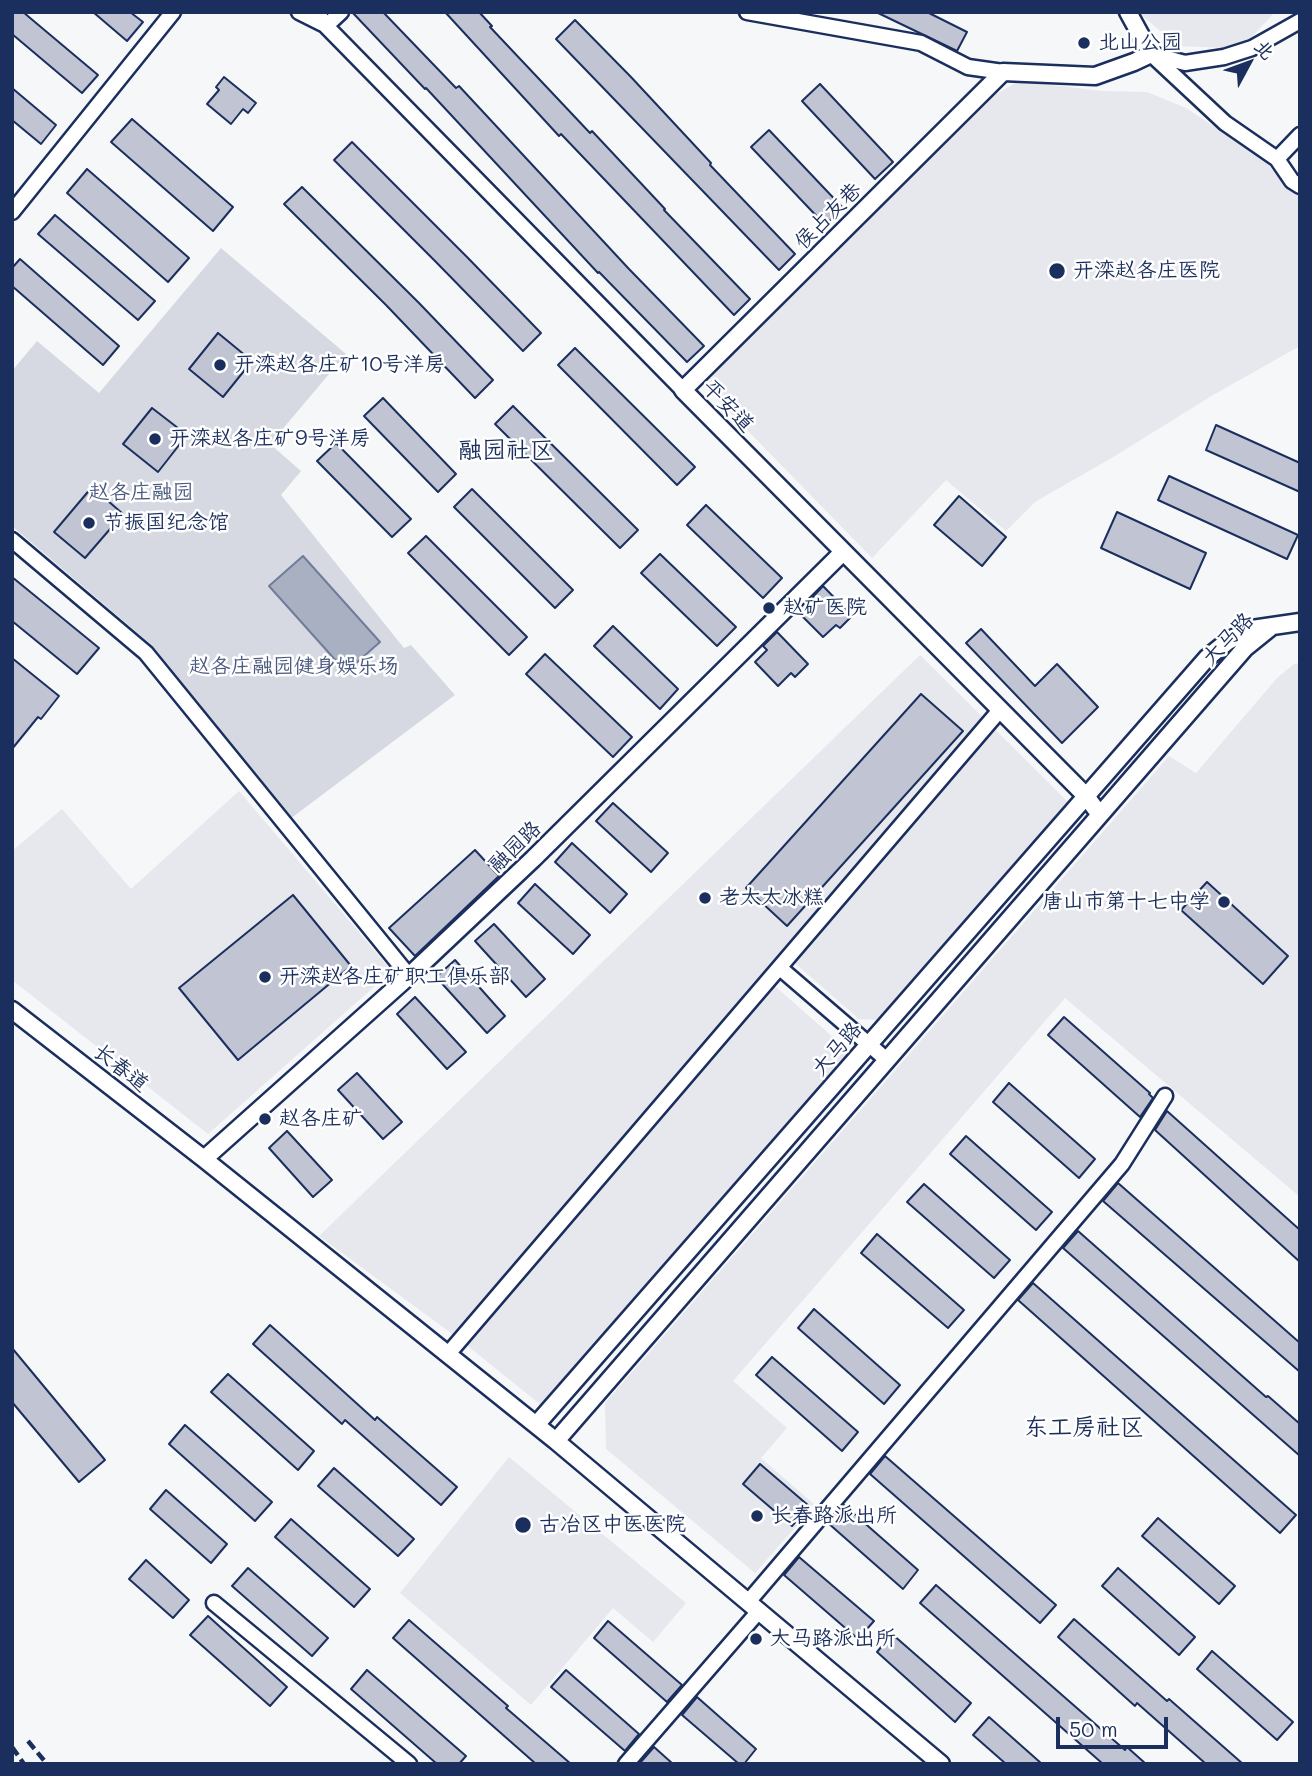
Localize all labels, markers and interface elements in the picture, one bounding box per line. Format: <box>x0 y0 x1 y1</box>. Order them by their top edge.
north arrow <box>1214 28 1284 98</box>
place label: 北山公园 <box>1098 30 1182 56</box>
text: 北 <box>1250 34 1281 64</box>
marker: 北山公园 <box>1076 35 1092 51</box>
street label: 侯占友巷 <box>789 177 867 255</box>
place label: 开滦赵各庄医院 <box>1073 258 1220 284</box>
marker: 开滦赵各庄医院 <box>1047 261 1067 281</box>
place label: 开滦赵各庄矿10号洋房 <box>234 352 445 378</box>
marker: 开滦赵各庄矿10号洋房 <box>212 357 228 373</box>
street label: 平安道 <box>697 375 759 437</box>
place label: 开滦赵各庄矿9号洋房 <box>169 426 370 452</box>
marker: 开滦赵各庄矿9号洋房 <box>147 431 163 447</box>
district label: 融园社区 <box>458 437 554 465</box>
park label: 赵各庄融园 <box>89 480 193 506</box>
place label: 节振国纪念馆 <box>103 510 229 536</box>
marker: 节振国纪念馆 <box>81 515 97 531</box>
place label: 赵矿医院 <box>783 595 867 621</box>
marker: 赵矿医院 <box>761 600 777 616</box>
street label: 大马路 <box>1197 608 1259 670</box>
park label: 赵各庄融园健身娱乐场 <box>189 654 399 680</box>
street label: 融园路 <box>484 816 546 878</box>
place label: 老太太冰糕 <box>719 885 824 911</box>
place label: 唐山市第十七中学 <box>1042 889 1210 915</box>
marker: 老太太冰糕 <box>697 890 713 906</box>
marker: 唐山市第十七中学 <box>1216 894 1232 910</box>
place label: 开滦赵各庄矿职工俱乐部 <box>279 964 510 990</box>
marker: 开滦赵各庄矿职工俱乐部 <box>257 969 273 985</box>
street label: 大马路 <box>807 1017 867 1081</box>
street label: 长春道 <box>88 1039 154 1097</box>
place label: 赵各庄矿 <box>279 1106 363 1132</box>
marker: 赵各庄矿 <box>257 1111 273 1127</box>
district label: 东工房社区 <box>1024 1414 1144 1442</box>
place label: 长春路派出所 <box>771 1503 897 1529</box>
marker: 长春路派出所 <box>749 1508 765 1524</box>
place label: 古冶区中医医院 <box>539 1512 686 1538</box>
marker: 古冶区中医医院 <box>513 1515 533 1535</box>
place label: 大马路派出所 <box>770 1626 896 1652</box>
marker: 大马路派出所 <box>748 1631 764 1647</box>
scale bar <box>1060 1702 1172 1746</box>
text: 50 m <box>1069 1715 1118 1742</box>

